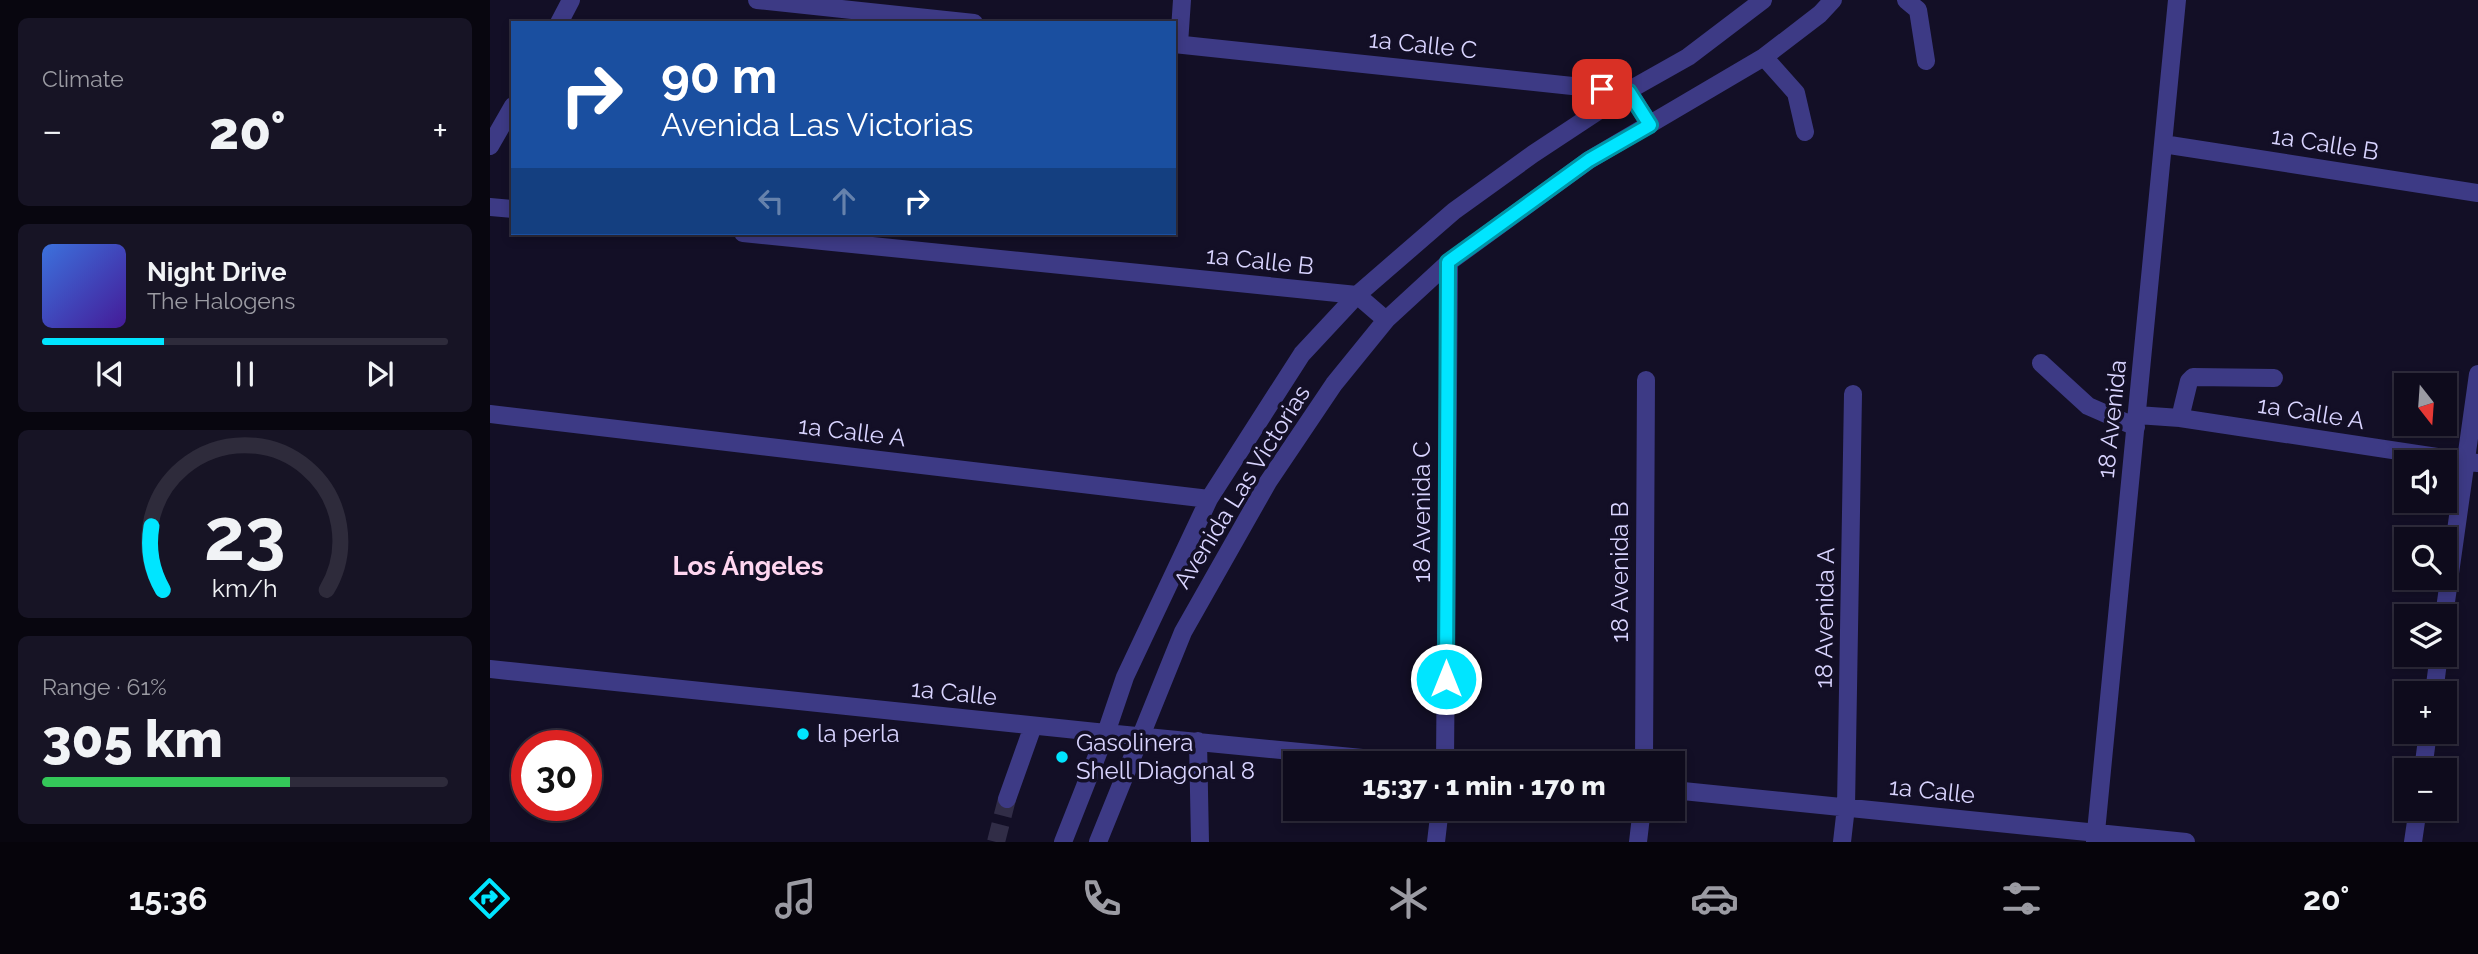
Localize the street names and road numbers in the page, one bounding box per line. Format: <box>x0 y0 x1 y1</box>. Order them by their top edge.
street label: 1a Calle C <box>1367 24 1479 65</box>
street label: 1a Calle B <box>2269 121 2381 166</box>
street label: 1a Calle B <box>1205 240 1315 281</box>
street label: 18 Avenida <box>2091 358 2132 480</box>
street label: Avenida Las Victorias <box>1167 380 1316 594</box>
street label: 1a Calle A <box>2256 390 2367 435</box>
street label: 1a Calle A <box>797 411 907 452</box>
street label: 18 Avenida C <box>1407 441 1436 583</box>
street label: 18 Avenida B <box>1605 501 1634 643</box>
street label: 18 Avenida A <box>1809 547 1840 689</box>
street label: 1a Calle <box>910 674 998 711</box>
street label: 1a Calle <box>1888 772 1976 809</box>

